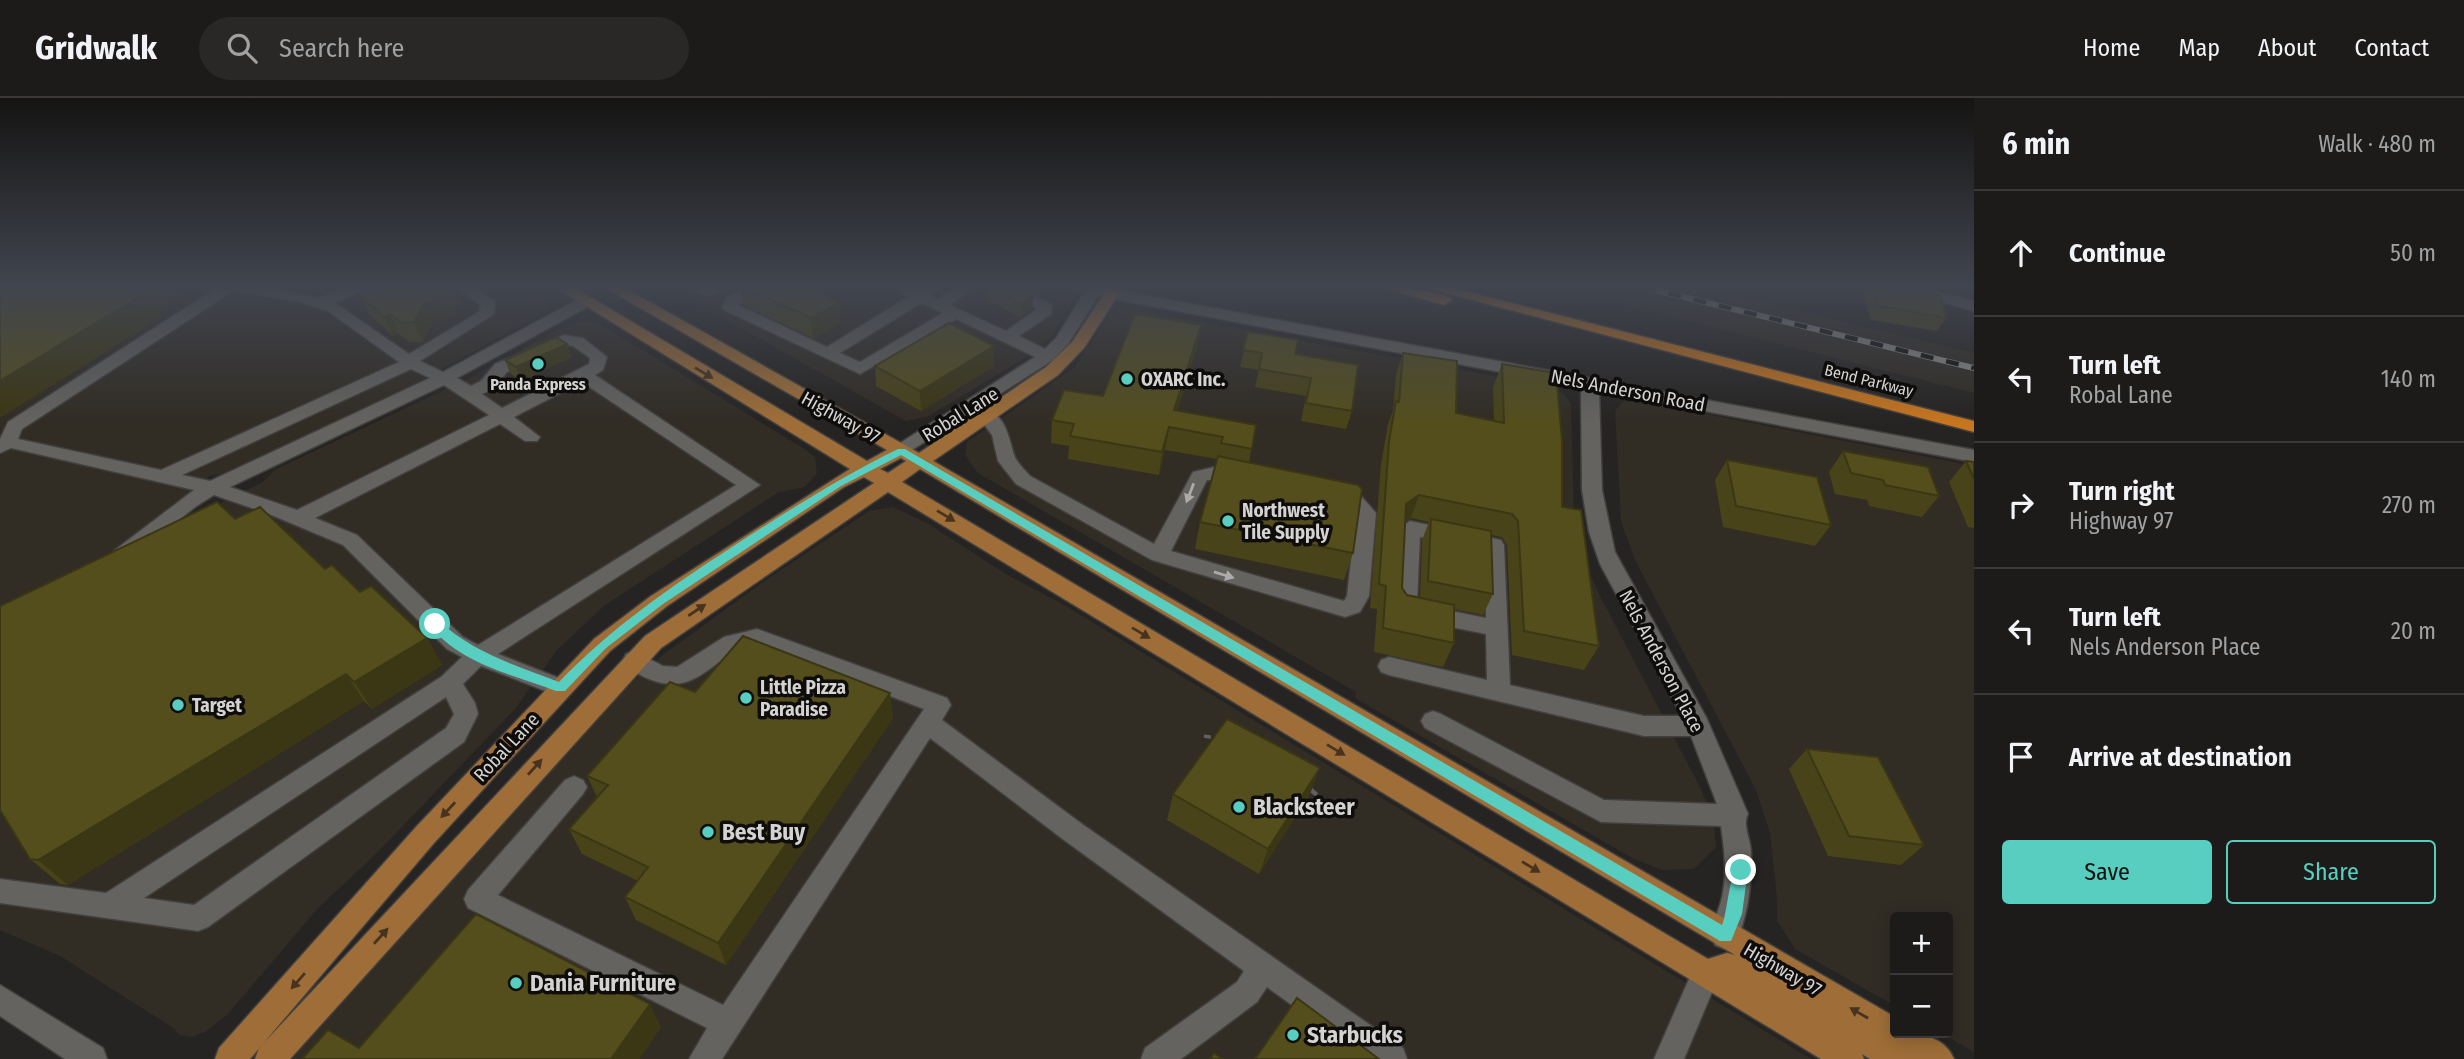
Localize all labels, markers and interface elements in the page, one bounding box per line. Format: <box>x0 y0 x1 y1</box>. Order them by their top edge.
search box <box>199 17 689 80</box>
text: Gridwalk <box>35 28 157 68</box>
icon: search <box>223 29 261 67</box>
text: Search here <box>279 33 404 64</box>
text: Home <box>2083 34 2140 62</box>
text: Map <box>2178 34 2220 62</box>
text: About <box>2258 34 2316 62</box>
text: Contact <box>2354 34 2429 62</box>
text: 6 min <box>2002 126 2070 162</box>
text: Walk · 480 m <box>2318 130 2436 158</box>
icon: ahead <box>2002 234 2040 272</box>
text: Continue <box>2069 238 2166 269</box>
text: 50 m <box>2390 239 2436 267</box>
text: Turn left <box>2069 350 2161 381</box>
marker: Panda Express <box>530 356 546 372</box>
street label: Bend Parkway <box>1823 360 1916 401</box>
icon: left <box>2002 360 2040 398</box>
street label: Nels Anderson Road <box>1549 364 1707 417</box>
text: 140 m <box>2381 365 2436 393</box>
one-way arrow <box>695 367 714 379</box>
place label: OXARC Inc. <box>1141 368 1225 391</box>
marker: OXARC Inc. <box>1119 371 1135 387</box>
place label: Panda Express <box>490 375 586 394</box>
text: Robal Lane <box>2069 381 2173 409</box>
street label: Robal Lane <box>918 382 1003 447</box>
street label: Highway 97 <box>798 387 884 449</box>
text: Turn right <box>2069 476 2175 507</box>
one-way arrow <box>1184 483 1195 504</box>
icon: right <box>2002 486 2040 524</box>
text: 270 m <box>2382 491 2436 519</box>
place label: Northwest Tile Supply <box>1242 499 1330 544</box>
text: Highway 97 <box>2069 507 2173 535</box>
one-way arrow <box>936 510 955 523</box>
marker: Northwest Tile Supply <box>1220 513 1236 529</box>
one-way arrow <box>1214 571 1235 581</box>
street label: Nels Anderson Place <box>1614 586 1709 736</box>
text: Turn left <box>2069 602 2161 633</box>
one-way arrow <box>687 603 707 616</box>
route start <box>419 608 450 639</box>
icon: left <box>2002 612 2040 650</box>
text: 20 m <box>2391 617 2436 645</box>
one-way arrow <box>1131 627 1151 639</box>
text: Nels Anderson Place <box>2069 633 2260 661</box>
place label: Little Pizza Paradise <box>760 676 846 721</box>
marker: Little Pizza Paradise <box>738 690 754 706</box>
place label: Target <box>192 694 242 717</box>
marker: Target <box>170 697 186 713</box>
street label: Robal Lane <box>469 708 544 786</box>
icon: arrive <box>2002 738 2040 776</box>
text: Arrive at destination <box>2069 742 2292 773</box>
one-way arrow <box>1327 744 1346 756</box>
one-way arrow <box>526 759 542 776</box>
place label: Blacksteer <box>1253 793 1355 821</box>
marker: Blacksteer <box>1231 799 1247 815</box>
one-way arrow <box>440 801 456 819</box>
place label: Best Buy <box>722 818 806 846</box>
marker: Best Buy <box>700 824 716 840</box>
button: Save <box>2002 840 2212 904</box>
button: Share <box>2226 840 2436 904</box>
route end <box>1725 854 1756 885</box>
one-way arrow <box>1522 861 1541 874</box>
map controls <box>1890 912 1953 1038</box>
button: + <box>1890 912 1953 975</box>
one-way arrow <box>373 927 389 944</box>
street label: Highway 97 <box>1740 938 1826 1001</box>
place label: Dania Furniture <box>530 969 677 997</box>
one-way arrow <box>290 972 306 990</box>
marker: Dania Furniture <box>508 975 524 991</box>
button: − <box>1890 975 1953 1038</box>
one-way arrow <box>1849 1007 1869 1019</box>
place label: Starbucks <box>1307 1021 1403 1049</box>
marker: Starbucks <box>1285 1027 1301 1043</box>

